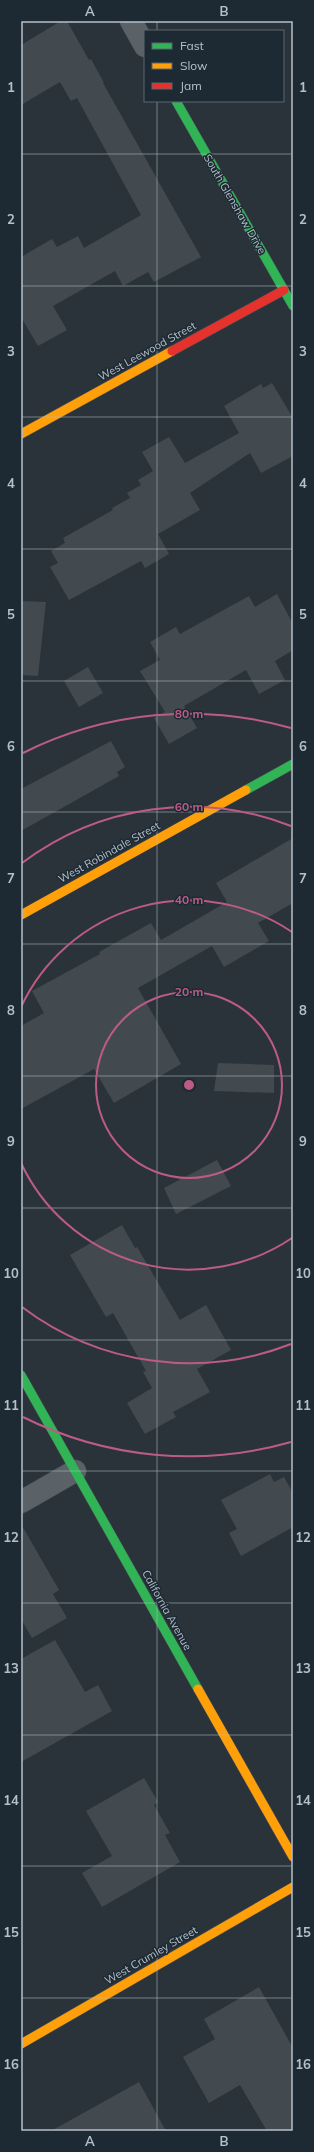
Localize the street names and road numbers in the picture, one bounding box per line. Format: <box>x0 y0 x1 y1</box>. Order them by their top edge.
street label: South Glenshaw Drive <box>201 151 269 257</box>
street label: West Leewood Street <box>96 318 198 384</box>
street label: West Robindale Street <box>56 818 162 886</box>
street label: California Avenue <box>139 1567 195 1653</box>
street label: West Crumley Street <box>102 1923 200 1987</box>

